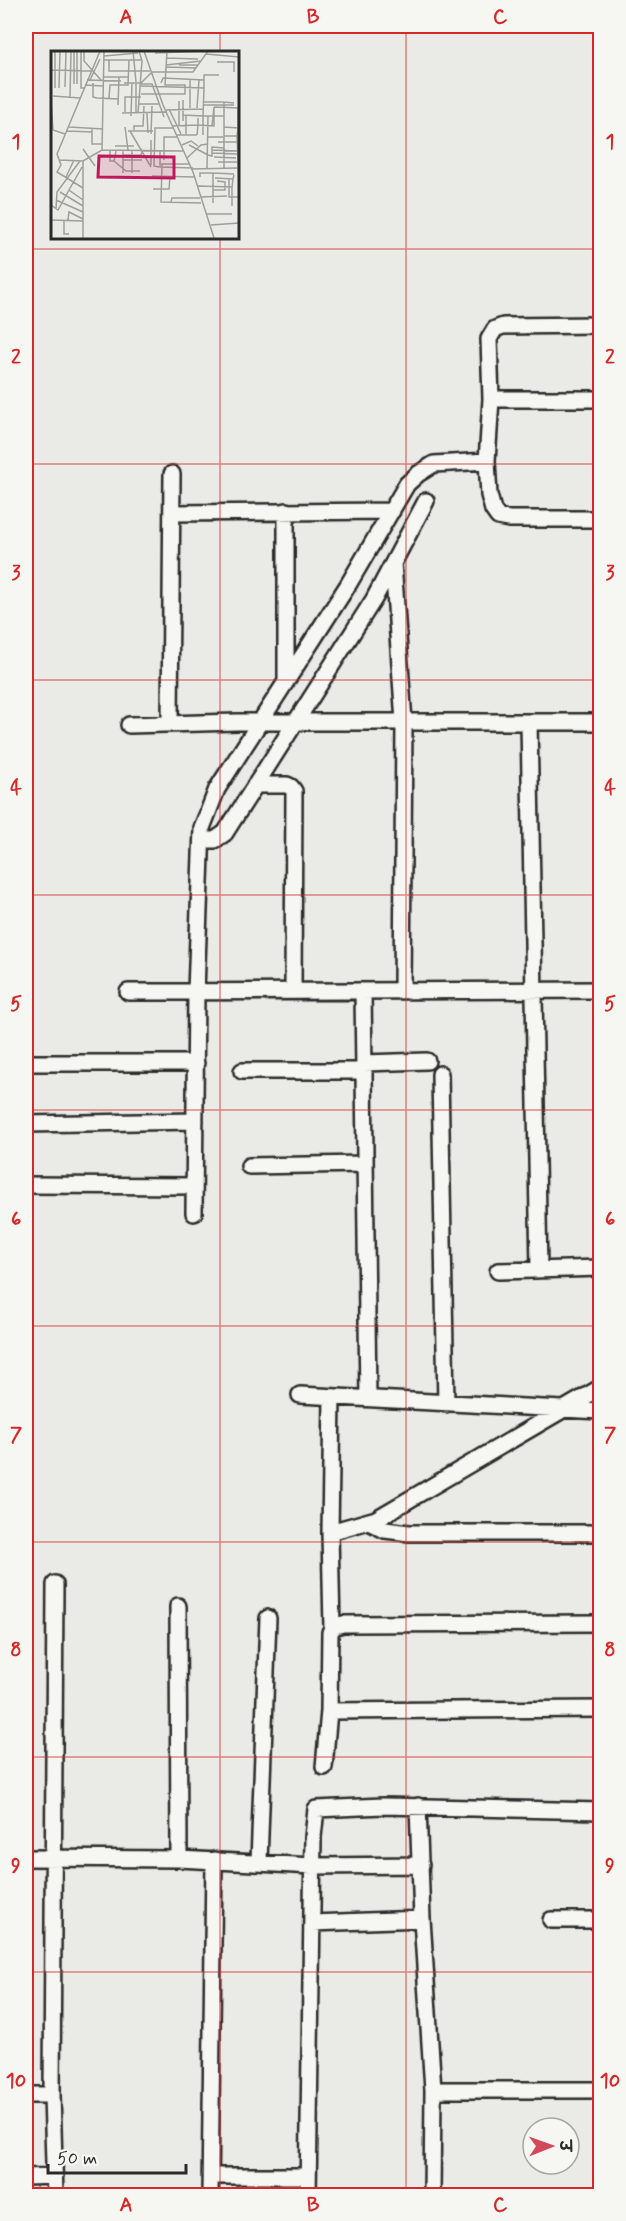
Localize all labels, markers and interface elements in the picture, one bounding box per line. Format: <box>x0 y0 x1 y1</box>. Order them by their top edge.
text: A <box>119 4 133 31</box>
text: B <box>307 4 320 31</box>
text: C <box>493 4 508 31</box>
inset map <box>51 51 238 238</box>
text: 1 <box>12 129 20 156</box>
text: 1 <box>606 129 614 156</box>
text: 2 <box>11 344 21 371</box>
text: 2 <box>605 344 615 371</box>
text: 3 <box>11 560 21 587</box>
text: 3 <box>605 560 615 587</box>
text: 4 <box>10 775 22 802</box>
text: 4 <box>604 775 616 802</box>
text: 5 <box>10 991 22 1018</box>
text: 5 <box>604 991 616 1018</box>
text: 6 <box>11 1206 21 1233</box>
text: 6 <box>605 1206 615 1233</box>
text: 7 <box>10 1422 22 1449</box>
text: 7 <box>604 1422 616 1449</box>
text: 8 <box>10 1637 22 1664</box>
text: 8 <box>604 1637 616 1664</box>
text: 9 <box>11 1853 21 1880</box>
text: 9 <box>605 1853 615 1880</box>
text: 10 <box>6 2068 26 2095</box>
text: 10 <box>600 2068 620 2095</box>
north arrow <box>521 2116 581 2176</box>
scale bar <box>48 2137 186 2175</box>
text: उ <box>554 2138 575 2153</box>
text: 50 m <box>57 2147 97 2171</box>
text: A <box>119 2192 133 2219</box>
text: B <box>307 2192 320 2219</box>
text: C <box>493 2192 508 2219</box>

